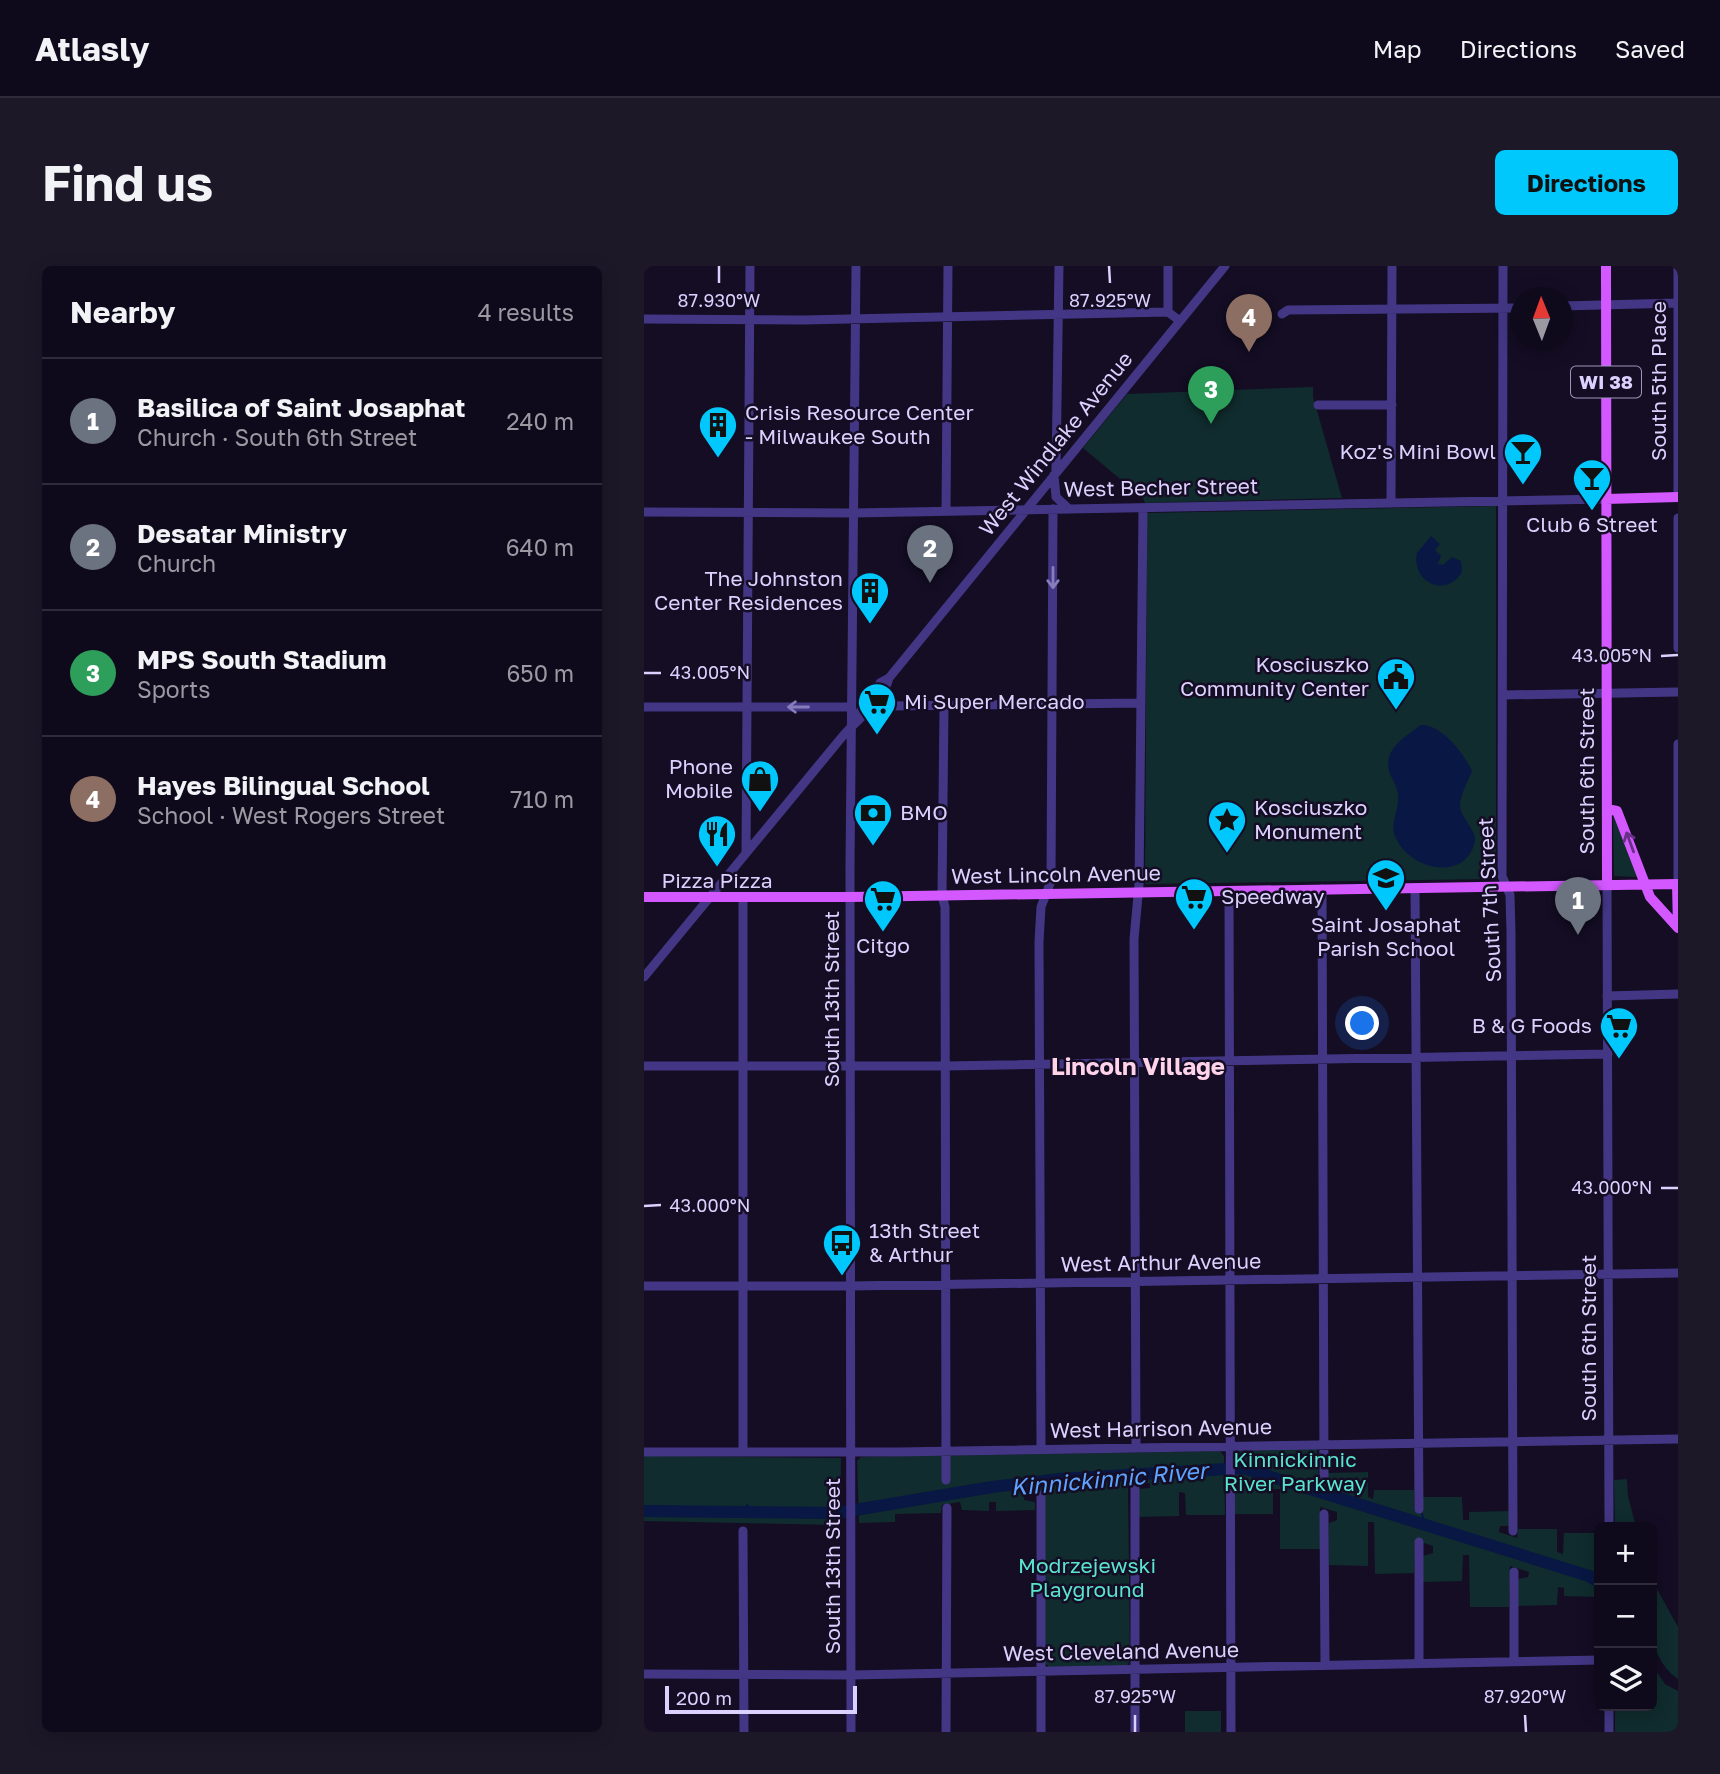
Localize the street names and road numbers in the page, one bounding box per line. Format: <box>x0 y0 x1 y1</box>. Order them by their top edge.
street label: South 5th Place <box>1645 301 1671 461</box>
street label: West Windlake Avenue <box>973 346 1138 541</box>
road number: WI 38 <box>1571 366 1641 398</box>
street label: West Becher Street <box>1063 472 1259 502</box>
street label: South 6th Street <box>1573 688 1599 854</box>
street label: South 7th Street <box>1472 817 1506 983</box>
street label: West Lincoln Avenue <box>951 859 1161 889</box>
street label: South 13th Street <box>818 911 844 1087</box>
street label: West Arthur Avenue <box>1060 1247 1261 1277</box>
street label: South 6th Street <box>1575 1255 1601 1421</box>
street label: West Harrison Avenue <box>1050 1413 1272 1443</box>
street label: South 13th Street <box>819 1478 845 1654</box>
street label: West Cleveland Avenue <box>1003 1636 1239 1666</box>

